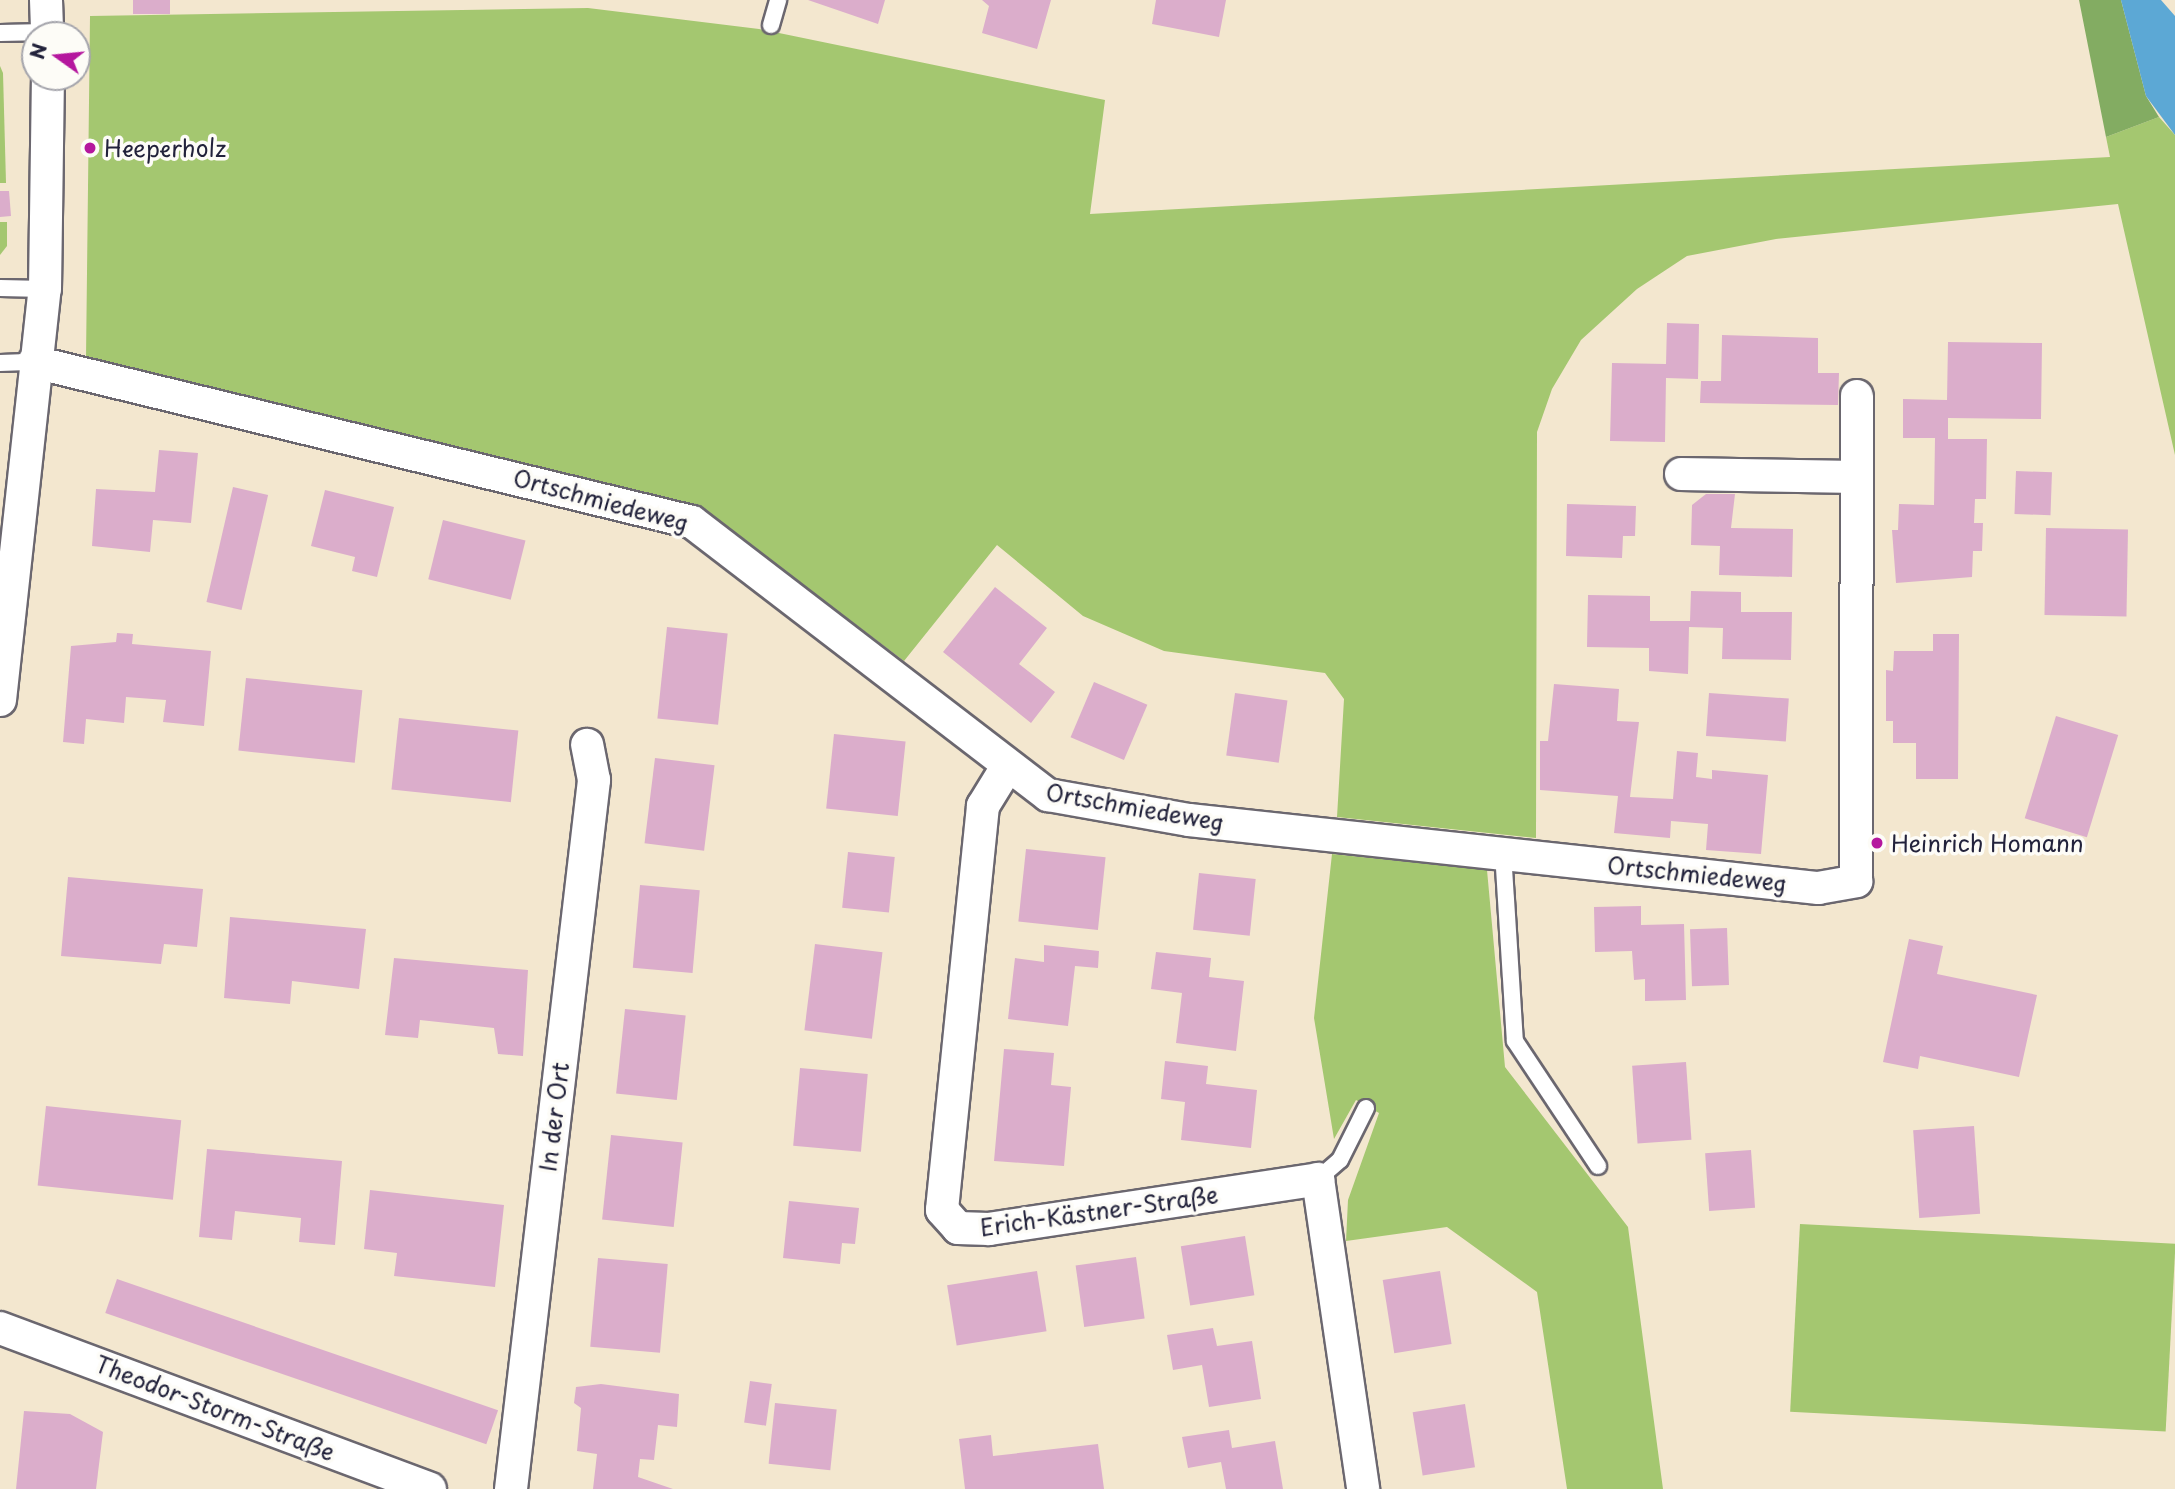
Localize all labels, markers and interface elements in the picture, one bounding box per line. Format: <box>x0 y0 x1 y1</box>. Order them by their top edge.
north arrow <box>21 21 91 91</box>
text: N <box>22 40 53 62</box>
place label: Heeperholz <box>104 134 226 162</box>
marker: Heeperholz <box>82 140 98 156</box>
street label: Ortschmiedeweg <box>510 463 692 537</box>
street label: Ortschmiedeweg <box>1044 778 1226 836</box>
place label: Heinrich Homann <box>1891 829 2084 857</box>
marker: Heinrich Homann <box>1869 835 1885 851</box>
street label: Ortschmiedeweg <box>1606 851 1788 897</box>
street label: In der Ort <box>534 1061 574 1173</box>
street label: Erich-Kästner-Straße <box>978 1181 1220 1241</box>
street label: Theodor-Storm-Straße <box>92 1350 338 1466</box>

